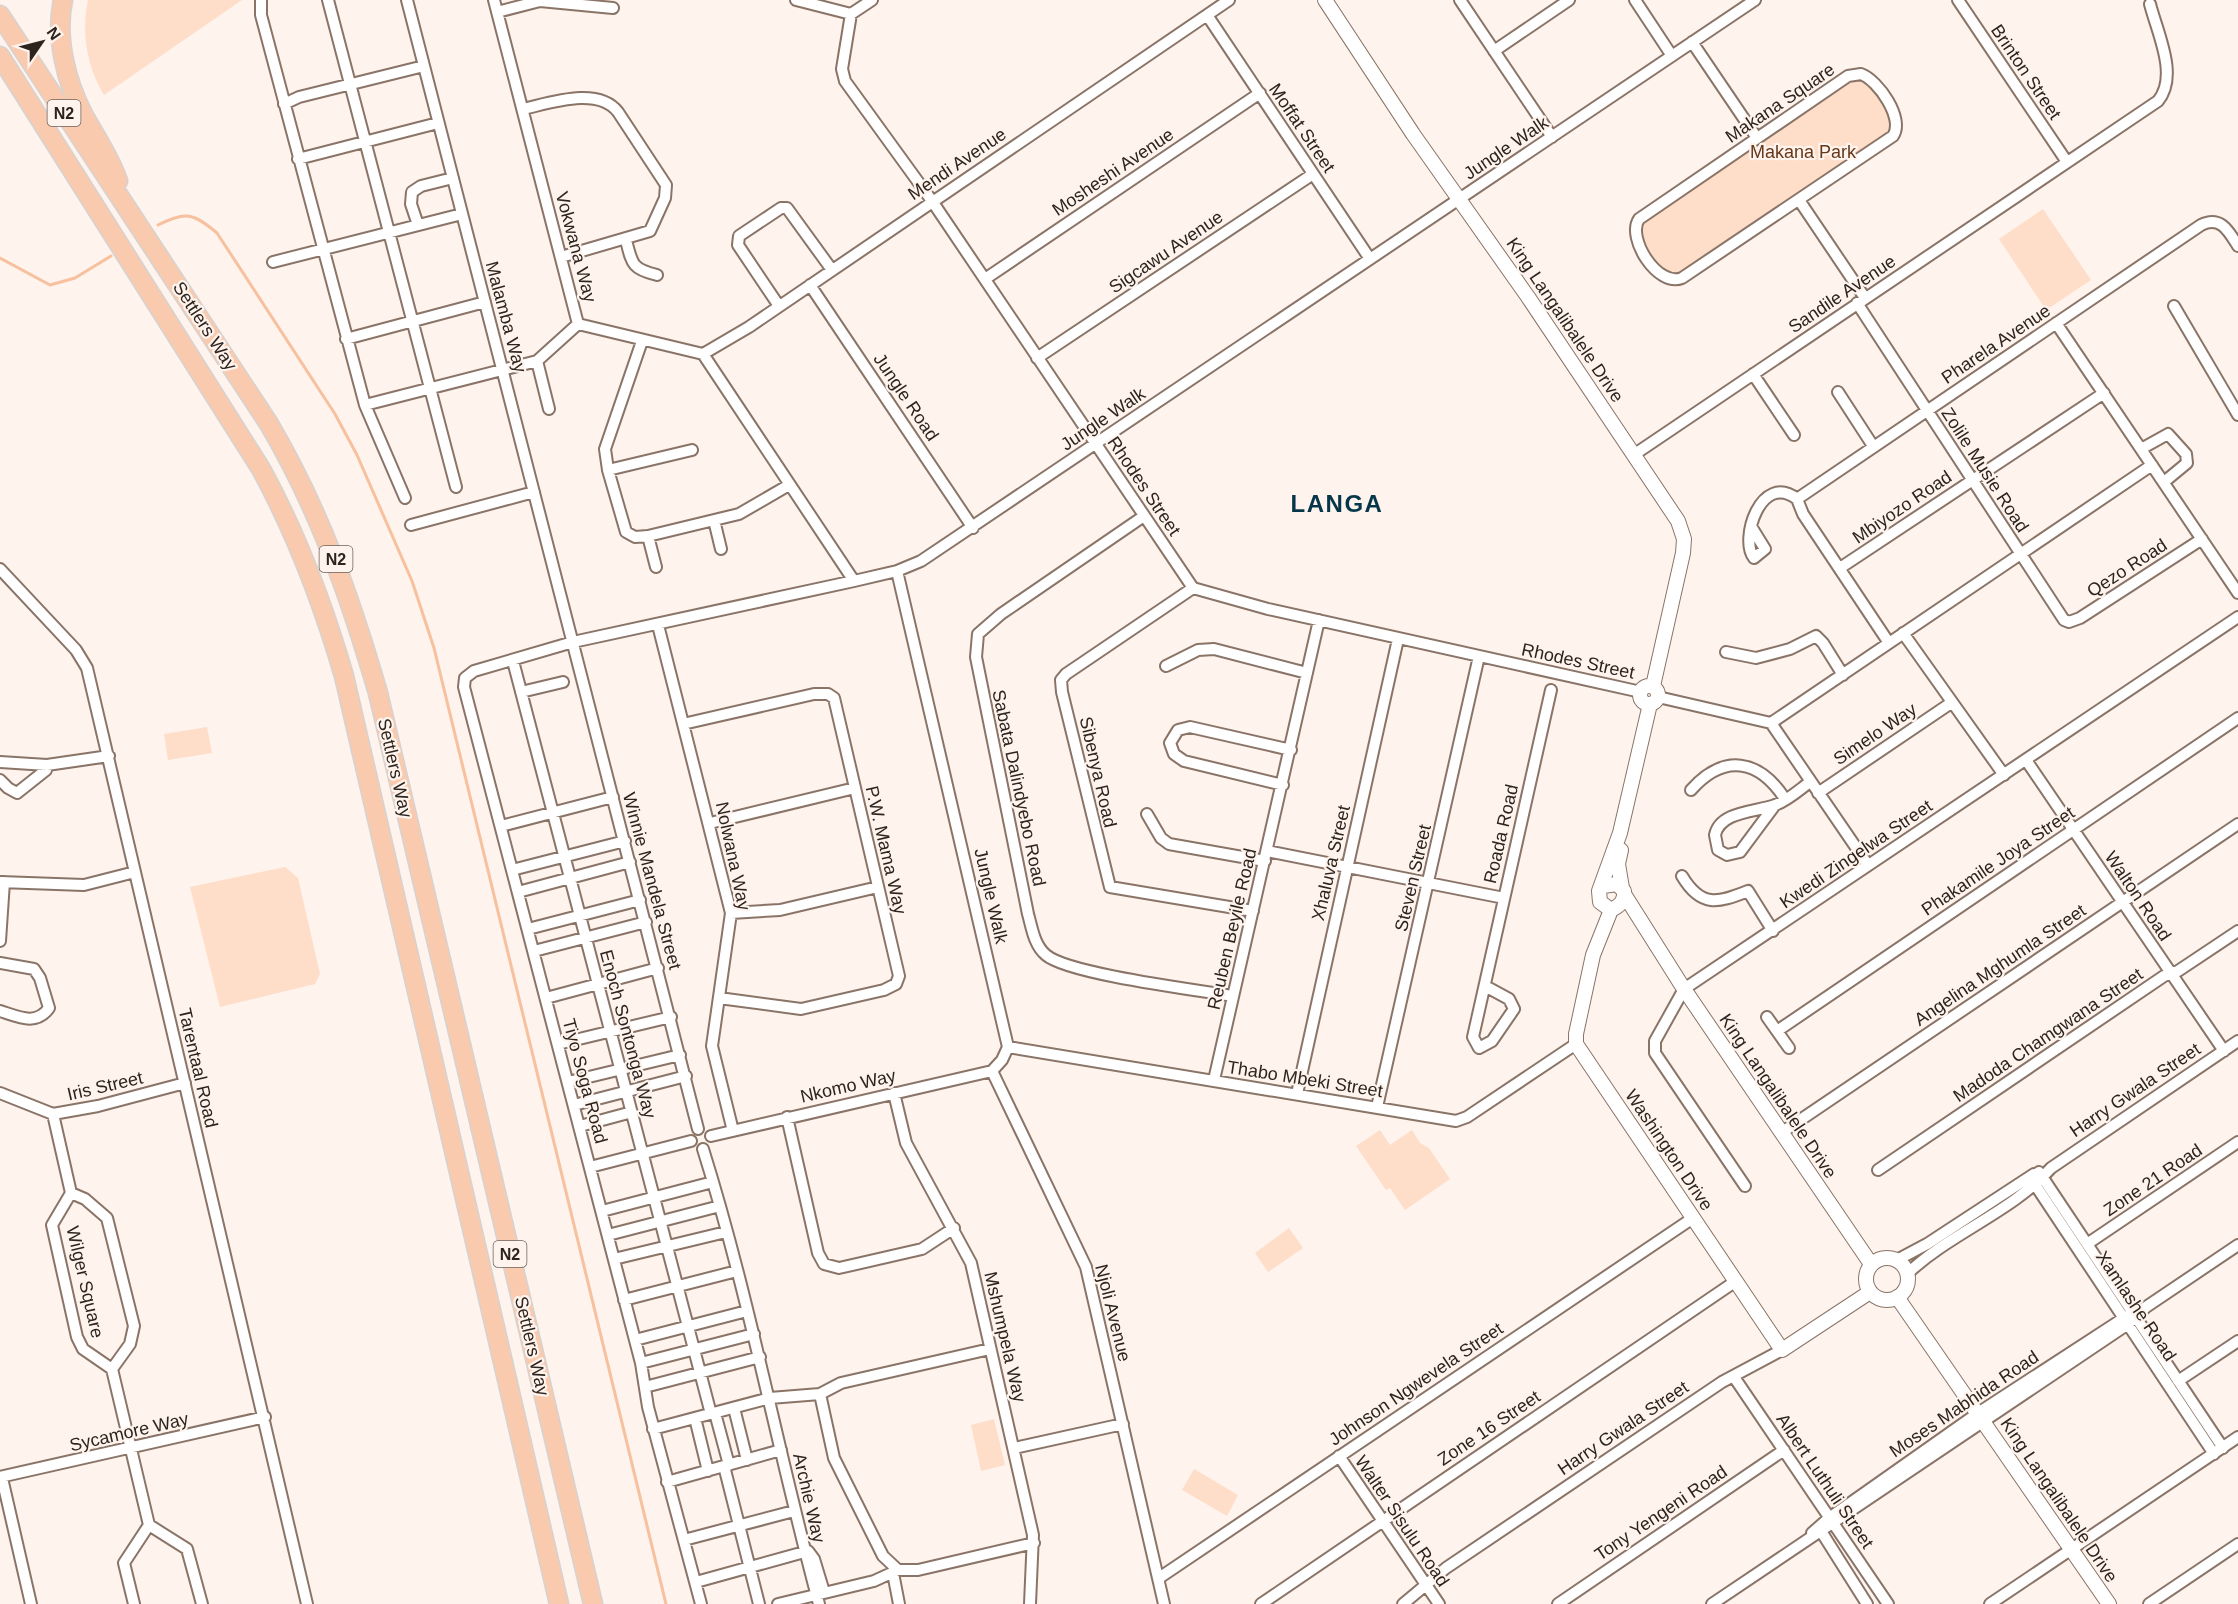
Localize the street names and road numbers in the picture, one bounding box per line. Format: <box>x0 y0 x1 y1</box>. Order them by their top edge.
street label: Brinton Street <box>1987 21 2065 123</box>
street label: Makana Square <box>1722 59 1838 147</box>
street label: Moffat Street <box>1265 80 1339 176</box>
road number: N2 <box>48 100 80 126</box>
street label: Jungle Walk <box>1460 112 1553 184</box>
street label: Mendi Avenue <box>904 124 1010 204</box>
street label: Mosheshi Avenue <box>1049 124 1177 220</box>
street label: Vokwana Way <box>552 190 600 304</box>
street label: Sigcawu Avenue <box>1105 207 1227 297</box>
street label: King Langalibalele Drive <box>1502 234 1628 406</box>
street label: Sandile Avenue <box>1785 251 1899 337</box>
street label: Malamba Way <box>482 259 530 375</box>
street label: Settlers Way <box>169 278 241 374</box>
street label: Pharela Avenue <box>1938 300 2054 388</box>
street label: Jungle Road <box>869 350 943 444</box>
street label: Jungle Walk <box>1057 383 1150 455</box>
street label: Zolile Musie Road <box>1937 404 2033 536</box>
street label: Rhodes Street <box>1104 433 1184 539</box>
street label: Mbiyozo Road <box>1849 467 1955 547</box>
street label: Qezo Road <box>2083 535 2171 601</box>
road number: N2 <box>320 546 352 572</box>
street label: Rhodes Street <box>1520 639 1636 683</box>
street label: Sabata Dalindyebo Road <box>988 688 1050 888</box>
street label: Simelo Way <box>1830 699 1920 769</box>
street label: Sibenya Road <box>1076 715 1120 829</box>
street label: Settlers Way <box>374 716 416 820</box>
street label: Roada Road <box>1480 783 1522 885</box>
street label: P.W. Mama Way <box>862 784 910 916</box>
street label: Winnie Mandela Street <box>619 790 685 972</box>
street label: Kwedi Zingelwa Street <box>1776 796 1936 912</box>
street label: Nolwana Way <box>712 800 754 912</box>
street label: Phakamile Joya Street <box>1918 802 2078 920</box>
street label: Xhaluva Street <box>1308 803 1354 923</box>
street label: Steven Street <box>1391 823 1435 933</box>
street label: Jungle Walk <box>970 846 1012 947</box>
street label: Reuben Beyile Road <box>1204 846 1260 1012</box>
street label: Walton Road <box>2101 848 2175 944</box>
street label: Angelina Mghumla Street <box>1911 900 2089 1030</box>
street label: Enoch Sontonga Way <box>596 948 660 1120</box>
street label: Madoda Chamgwana Street <box>1949 964 2147 1106</box>
street label: Tarentaal Road <box>175 1006 221 1130</box>
street label: King Langalibalele Drive <box>1715 1010 1841 1182</box>
street label: Tiyo Soga Road <box>559 1016 611 1146</box>
street label: Harry Gwala Street <box>2066 1039 2204 1141</box>
street label: Thabo Mbeki Street <box>1226 1057 1384 1101</box>
street label: Nkomo Way <box>798 1065 898 1107</box>
street label: Iris Street <box>65 1068 145 1104</box>
street label: Washington Drive <box>1621 1086 1717 1214</box>
street label: Zone 21 Road <box>2100 1140 2206 1220</box>
street label: Wilger Square <box>62 1224 108 1340</box>
road number: N2 <box>494 1241 526 1267</box>
street label: Xamlashe Road <box>2092 1247 2180 1365</box>
street label: Njoli Avenue <box>1091 1262 1135 1364</box>
street label: Mshumpela Way <box>980 1270 1030 1404</box>
street label: Settlers Way <box>511 1294 553 1398</box>
street label: Johnson Ngwevela Street <box>1325 1318 1507 1450</box>
street label: Moses Mabhida Road <box>1886 1347 2042 1461</box>
street label: Harry Gwala Street <box>1554 1377 1692 1479</box>
street label: Zone 16 Street <box>1434 1386 1544 1470</box>
street label: Sycamore Way <box>68 1409 190 1455</box>
street label: Albert Luthuli Street <box>1773 1410 1877 1552</box>
street label: King Langalibalele Drive <box>1996 1414 2122 1586</box>
street label: Archie Way <box>789 1451 829 1545</box>
street label: Walter Sisulu Road <box>1351 1452 1453 1590</box>
street label: Tony Yengeni Road <box>1591 1461 1731 1565</box>

